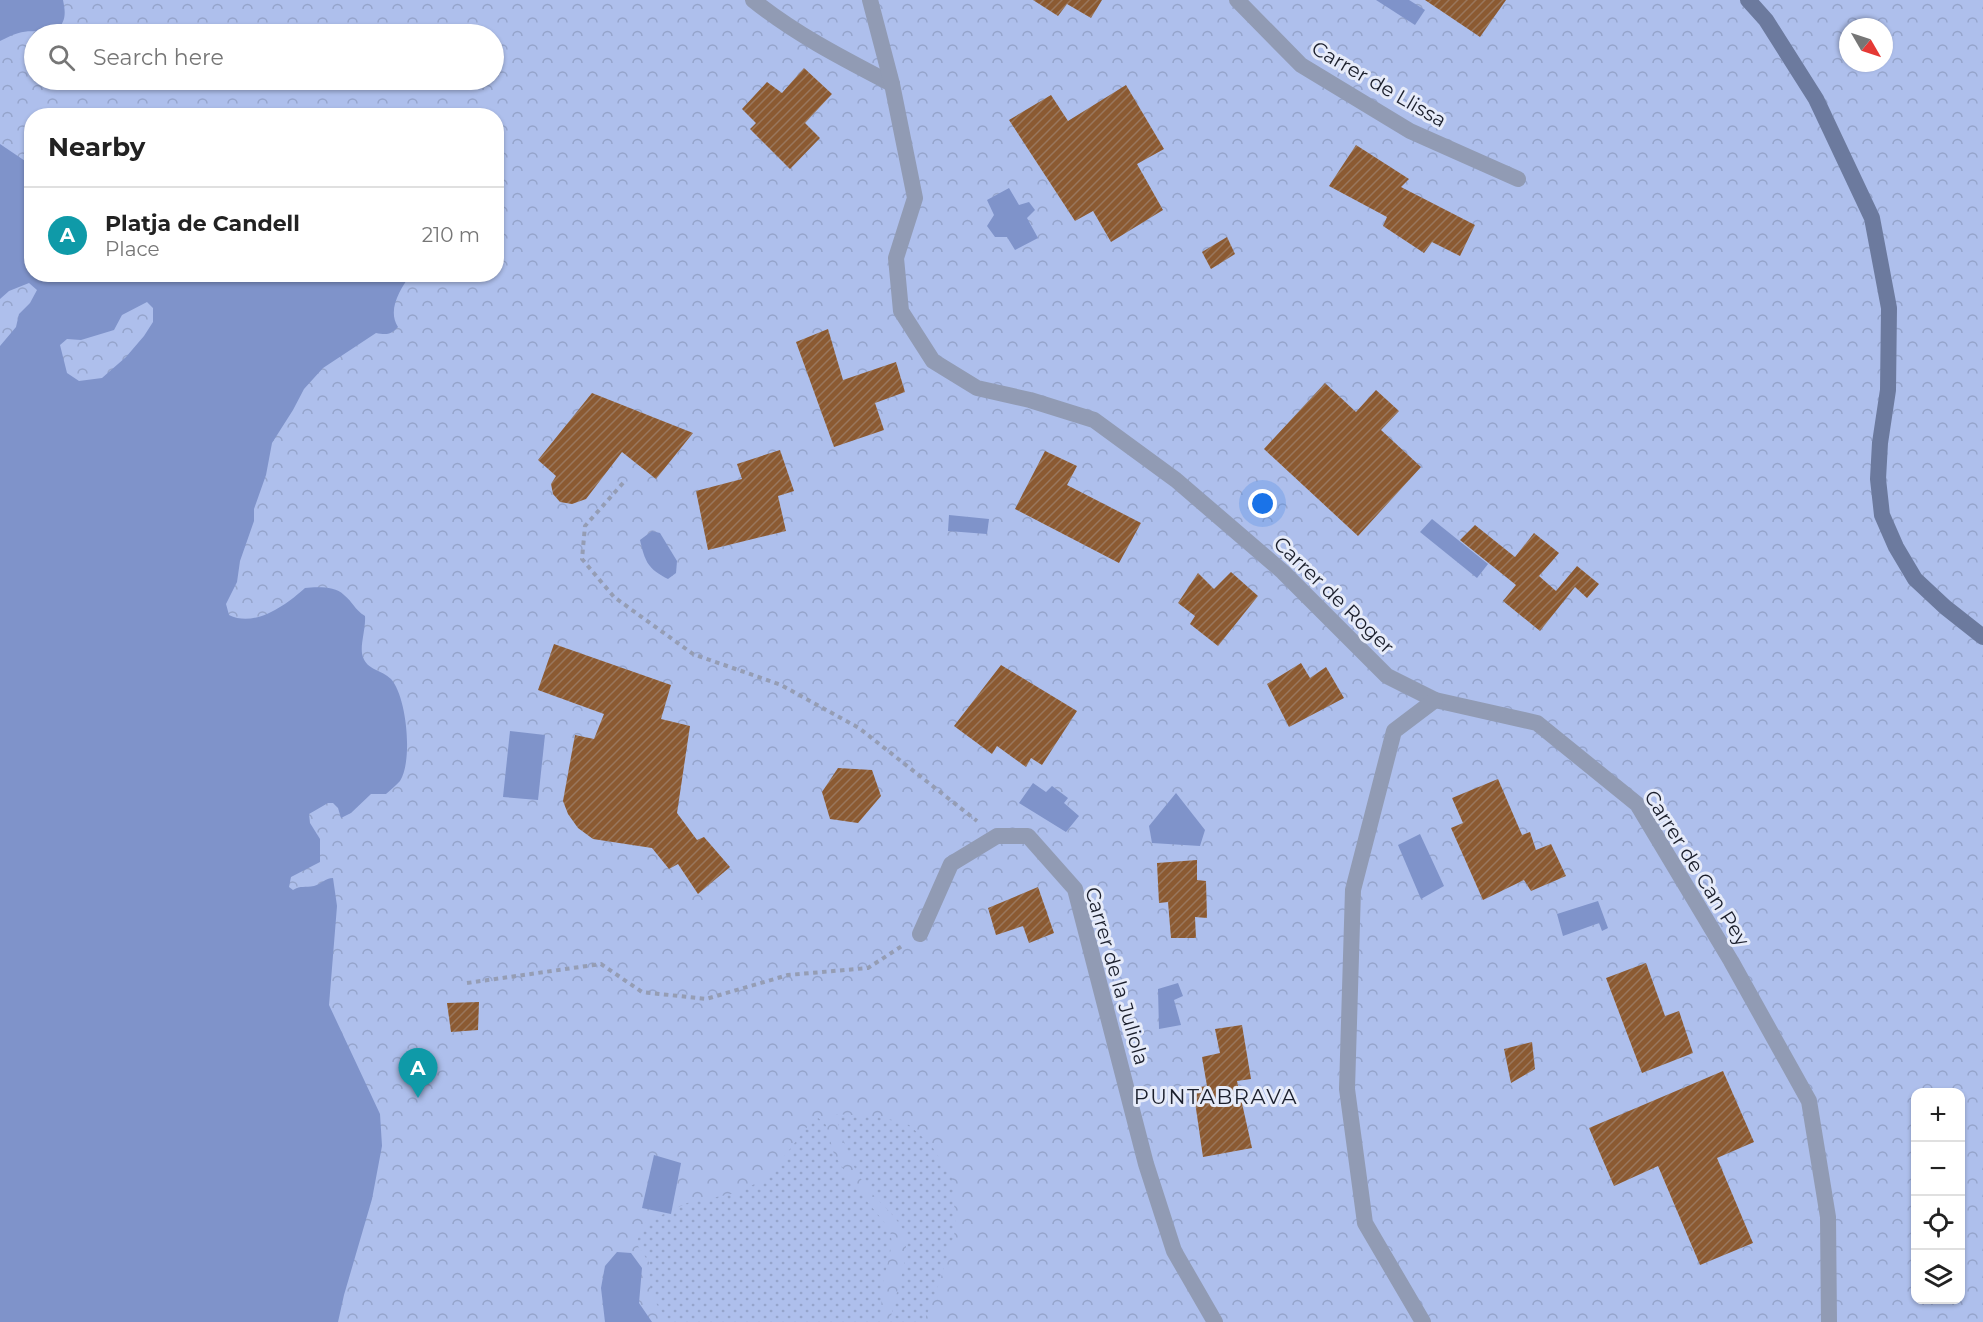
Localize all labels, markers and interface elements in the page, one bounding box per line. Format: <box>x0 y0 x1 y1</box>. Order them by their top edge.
north arrow <box>1839 18 1893 72</box>
search box <box>24 24 504 90</box>
street label: Carrer de Llissa <box>1307 36 1451 132</box>
icon: search <box>45 41 78 74</box>
text: Search here <box>93 44 224 71</box>
text: Nearby <box>48 131 145 163</box>
text: Platja de Candell <box>105 210 300 237</box>
text: A <box>60 223 75 247</box>
text: 210 m <box>422 223 480 247</box>
text: Place <box>105 237 160 261</box>
your location <box>1248 489 1277 518</box>
street label: Carrer de Roger <box>1269 531 1399 659</box>
street label: Carrer de Can Pey <box>1639 786 1755 950</box>
street label: Carrer de la Juliola <box>1080 884 1154 1068</box>
pin: A <box>398 1048 438 1098</box>
district label: PUNTABRAVA <box>1134 1084 1298 1109</box>
map controls <box>1911 1088 1965 1304</box>
button: + <box>1911 1088 1965 1142</box>
button: − <box>1911 1142 1965 1196</box>
button: locate <box>1911 1196 1965 1250</box>
button: layers <box>1911 1250 1965 1304</box>

